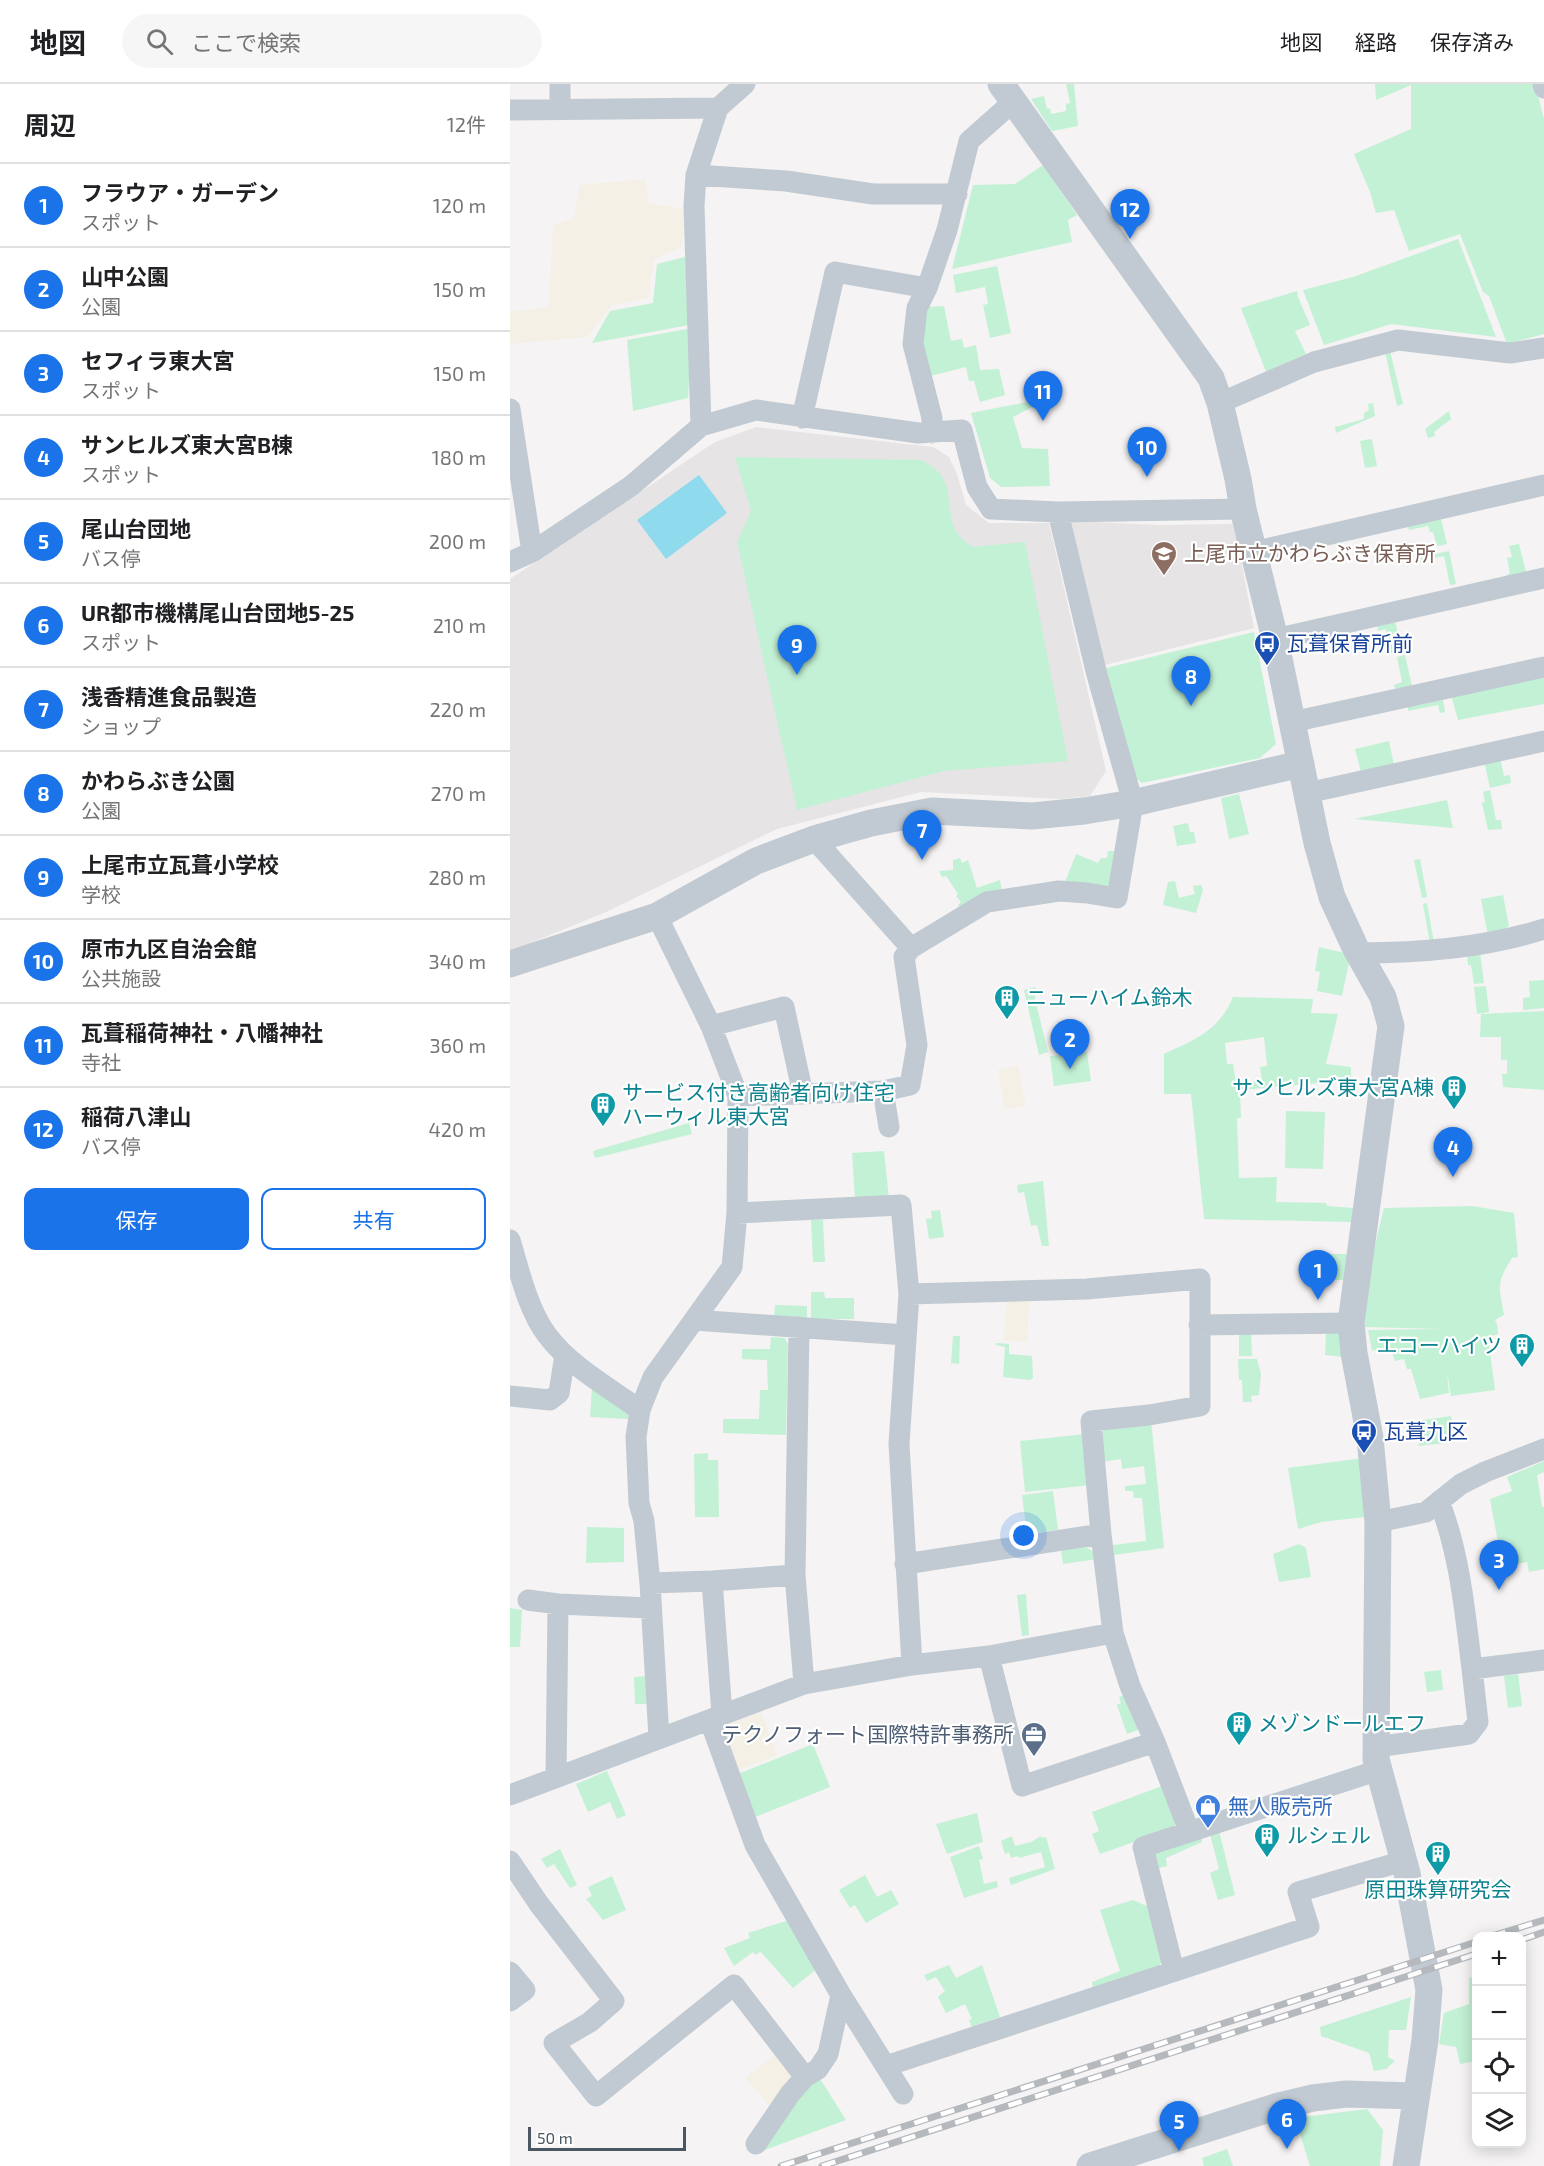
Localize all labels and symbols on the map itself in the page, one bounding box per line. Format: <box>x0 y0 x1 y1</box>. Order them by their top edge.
pin: 12 <box>1110 190 1150 239</box>
pin: 11 <box>1024 372 1062 421</box>
pin: 10 <box>1128 428 1166 477</box>
school or university icon: 上尾市立かわらぶき保育所 <box>1149 539 1179 577</box>
place label: 上尾市立かわらぶき保育所 <box>1184 540 1436 565</box>
pin: 9 <box>778 626 816 675</box>
bus stop icon: 瓦葺保育所前 <box>1252 629 1282 667</box>
place label: 瓦葺保育所前 <box>1287 630 1413 655</box>
pin: 8 <box>1172 656 1210 706</box>
pin: 7 <box>902 810 942 860</box>
building icon: ニューハイム鈴木 <box>992 983 1022 1021</box>
place label: ニューハイム鈴木 <box>1026 984 1193 1009</box>
pin: 2 <box>1050 1020 1090 1069</box>
building icon: サンヒルズ東大宮A棟 <box>1439 1073 1469 1111</box>
place label: サンヒルズ東大宮A棟 <box>1232 1074 1434 1099</box>
place label: サービス付き高齢者向け住宅 ハーウィル東大宮 <box>622 1079 895 1128</box>
building icon: サービス付き高齢者向け住宅 ハーウィル東大宮 <box>588 1090 618 1128</box>
pin: 4 <box>1434 1128 1472 1177</box>
pin: 1 <box>1298 1250 1338 1300</box>
building icon: エコーハイツ <box>1507 1331 1537 1369</box>
place label: エコーハイツ <box>1377 1332 1502 1357</box>
bus stop icon: 瓦葺九区 <box>1349 1417 1379 1455</box>
place label: 瓦葺九区 <box>1384 1418 1468 1443</box>
your location <box>1009 1521 1038 1550</box>
pin: 3 <box>1480 1540 1518 1590</box>
building icon: メゾンドールエフ <box>1224 1709 1254 1747</box>
place label: メゾンドールエフ <box>1258 1710 1426 1735</box>
office icon: テクノフォート国際特許事務所 <box>1019 1720 1049 1758</box>
place label: テクノフォート国際特許事務所 <box>721 1721 1014 1746</box>
shop icon: 無人販売所 <box>1193 1792 1223 1830</box>
place label: 無人販売所 <box>1228 1793 1333 1818</box>
building icon: ルシェル <box>1252 1821 1282 1859</box>
place label: ルシェル <box>1287 1822 1371 1847</box>
building icon: 原田珠算研究会 <box>1423 1839 1453 1877</box>
place label: 原田珠算研究会 <box>1365 1876 1512 1901</box>
pin: 6 <box>1268 2100 1306 2149</box>
pin: 5 <box>1160 2102 1198 2151</box>
scale bar <box>528 2124 686 2152</box>

